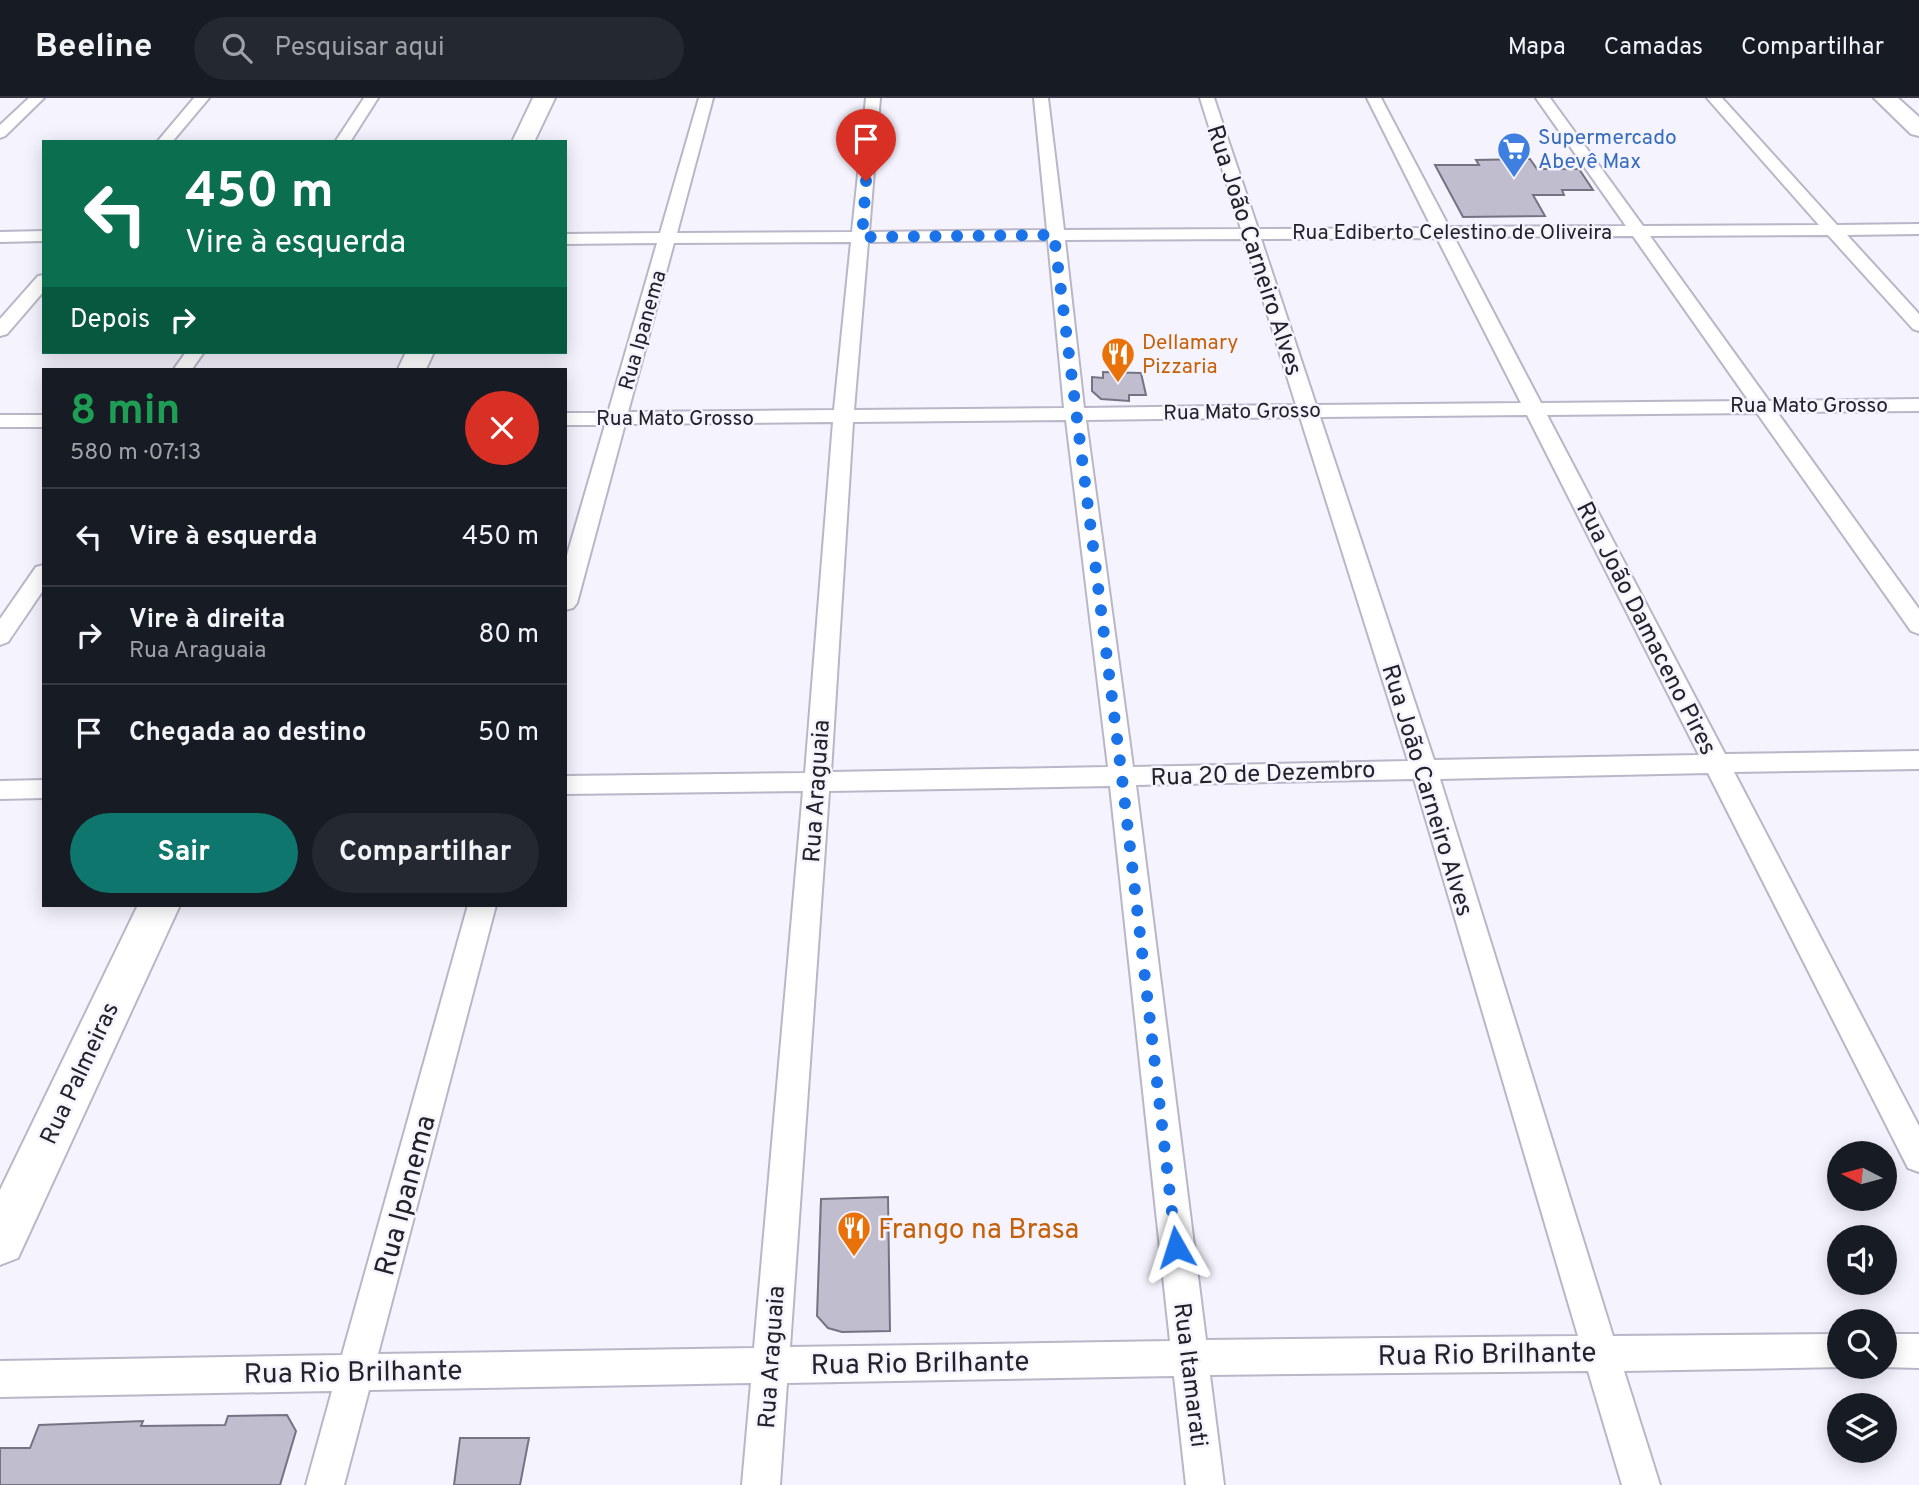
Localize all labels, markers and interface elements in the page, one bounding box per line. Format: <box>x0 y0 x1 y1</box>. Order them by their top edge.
search box <box>194 17 684 80</box>
text: Beeline <box>35 27 152 69</box>
icon: search <box>218 29 256 67</box>
text: Pesquisar aqui <box>274 32 445 65</box>
text: Mapa <box>1508 33 1566 63</box>
text: Camadas <box>1604 33 1703 63</box>
text: Compartilhar <box>1741 33 1884 63</box>
pin <box>836 109 896 181</box>
icon: arrive <box>847 120 885 158</box>
street label: Rua João Carneiro Alves <box>1198 122 1308 380</box>
place label: Supermercado Abevê Max <box>1538 125 1677 176</box>
supermarket icon: Supermercado Abevê Max <box>1495 130 1533 179</box>
text: 450 m <box>185 163 334 225</box>
icon: left <box>70 168 161 259</box>
street label: Rua Ediberto Celestino de Oliveira <box>1292 220 1612 247</box>
text: Vire à esquerda <box>185 224 406 264</box>
street label: Rua Ipanema <box>613 267 673 394</box>
icon: right <box>164 301 202 339</box>
text: Depois <box>70 304 150 337</box>
place label: Dellamary Pizzaria <box>1142 330 1238 381</box>
restaurant icon: Dellamary Pizzaria <box>1099 335 1137 384</box>
text: 8 min <box>70 386 180 439</box>
button: close <box>465 391 539 465</box>
street label: Rua Mato Grosso <box>1730 393 1888 420</box>
street label: Rua Mato Grosso <box>1163 398 1321 427</box>
street label: Rua Mato Grosso <box>596 406 754 433</box>
text: 580 m · 07:13 <box>70 439 201 468</box>
street label: Rua João Damaceno Pires <box>1568 497 1722 761</box>
icon: left <box>70 518 108 556</box>
text: Vire à esquerda <box>129 521 317 554</box>
text: 450 m <box>462 521 539 554</box>
text: Vire à direita <box>129 604 285 637</box>
icon: right <box>70 616 108 654</box>
text: 80 m <box>479 619 539 652</box>
text: Rua Araguaia <box>129 637 266 666</box>
street label: Rua João Carneiro Alves <box>1373 661 1479 920</box>
icon: arrive <box>70 714 108 752</box>
text: Chegada ao destino <box>129 717 366 750</box>
text: 50 m <box>478 717 539 750</box>
street label: Rua Araguaia <box>798 719 838 864</box>
street label: Rua 20 de Dezembro <box>1150 756 1376 794</box>
button: Sair <box>70 813 298 893</box>
button: Compartilhar <box>312 813 539 893</box>
street label: Rua Palmeiras <box>35 998 127 1150</box>
street label: Rua Ipanema <box>368 1112 446 1280</box>
north arrow <box>1827 1141 1897 1211</box>
map controls <box>1827 1141 1897 1463</box>
restaurant icon: Frango na Brasa <box>835 1209 873 1258</box>
position arrow <box>1139 1210 1213 1284</box>
place label: Frango na Brasa <box>878 1213 1079 1249</box>
button: sound <box>1827 1225 1897 1295</box>
street label: Rua Araguaia <box>753 1285 793 1430</box>
street label: Rua Itamarati <box>1165 1301 1213 1449</box>
button: search <box>1827 1309 1897 1379</box>
street label: Rua Rio Brilhante <box>1377 1336 1597 1376</box>
street label: Rua Rio Brilhante <box>810 1345 1030 1385</box>
street label: Rua Rio Brilhante <box>243 1354 463 1394</box>
button: layers <box>1827 1393 1897 1463</box>

